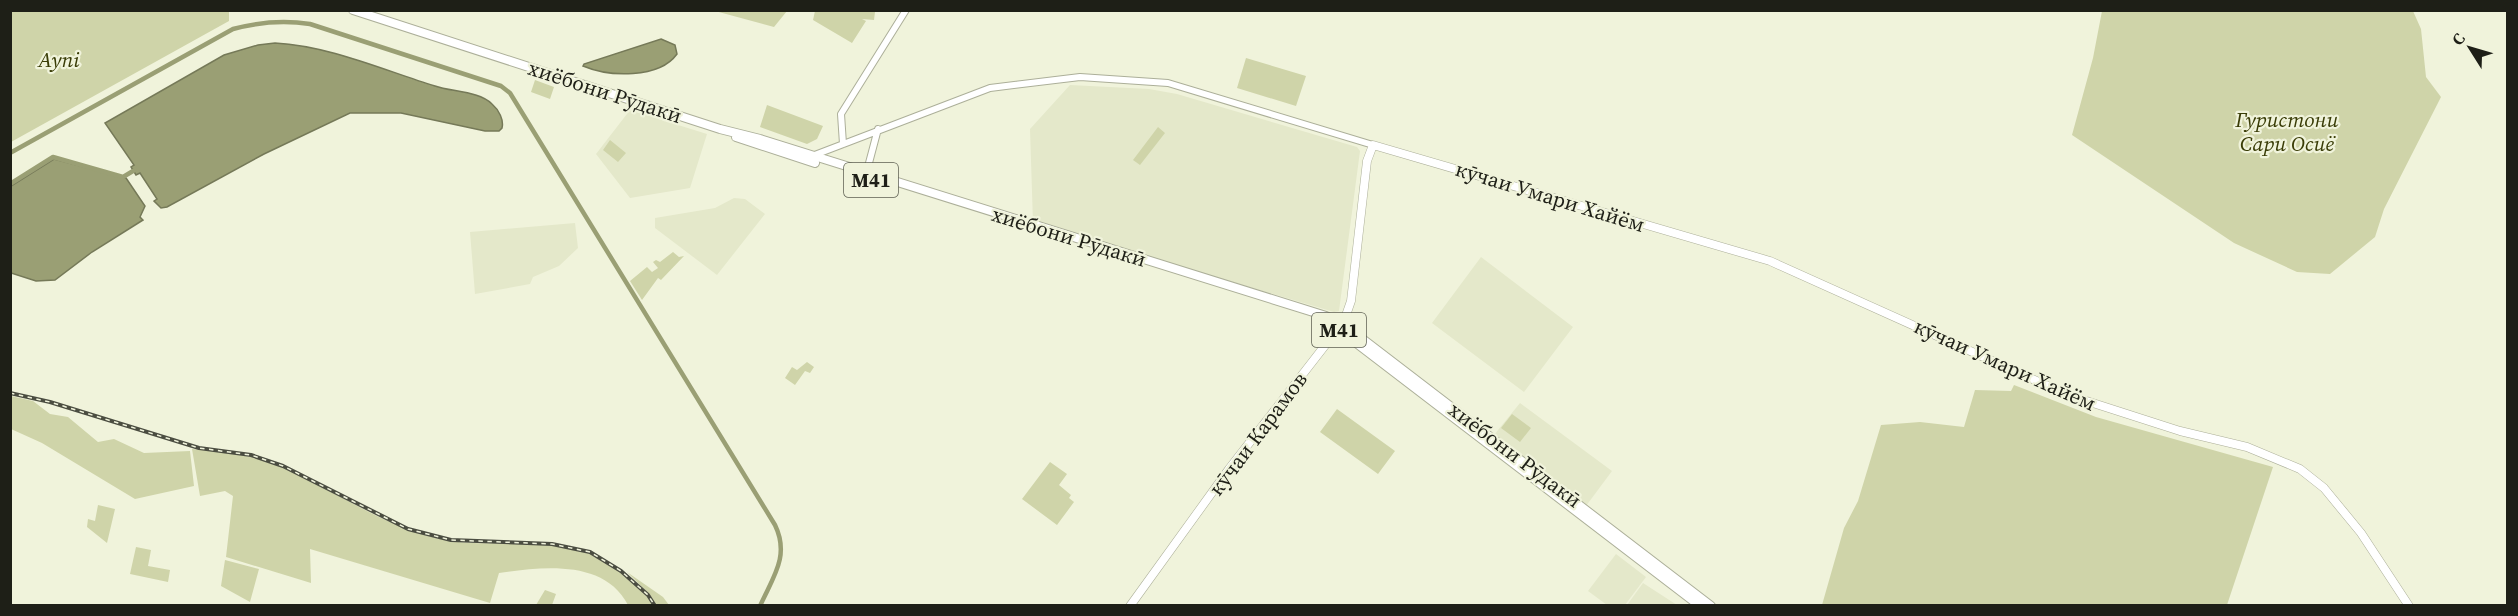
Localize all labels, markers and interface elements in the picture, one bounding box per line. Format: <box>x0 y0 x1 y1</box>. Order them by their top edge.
north arrow <box>2440 18 2500 78</box>
text: С <box>2446 28 2470 50</box>
park label: Ayni <box>37 45 80 74</box>
street label: хиёбони Рӯдакӣ <box>525 53 686 130</box>
park label: Гуристони Сари Осиё <box>2234 105 2339 158</box>
street label: кӯчаи Умари Хайём <box>1452 154 1648 239</box>
road number: M41 <box>844 163 898 197</box>
street label: хиёбони Рӯдакӣ <box>988 199 1150 274</box>
street label: кӯчаи Умари Хайём <box>1910 311 2101 418</box>
road number: M41 <box>1312 313 1366 347</box>
street label: кӯчаи Карамов <box>1202 366 1314 501</box>
street label: хиёбони Рӯдакӣ <box>1443 395 1588 514</box>

